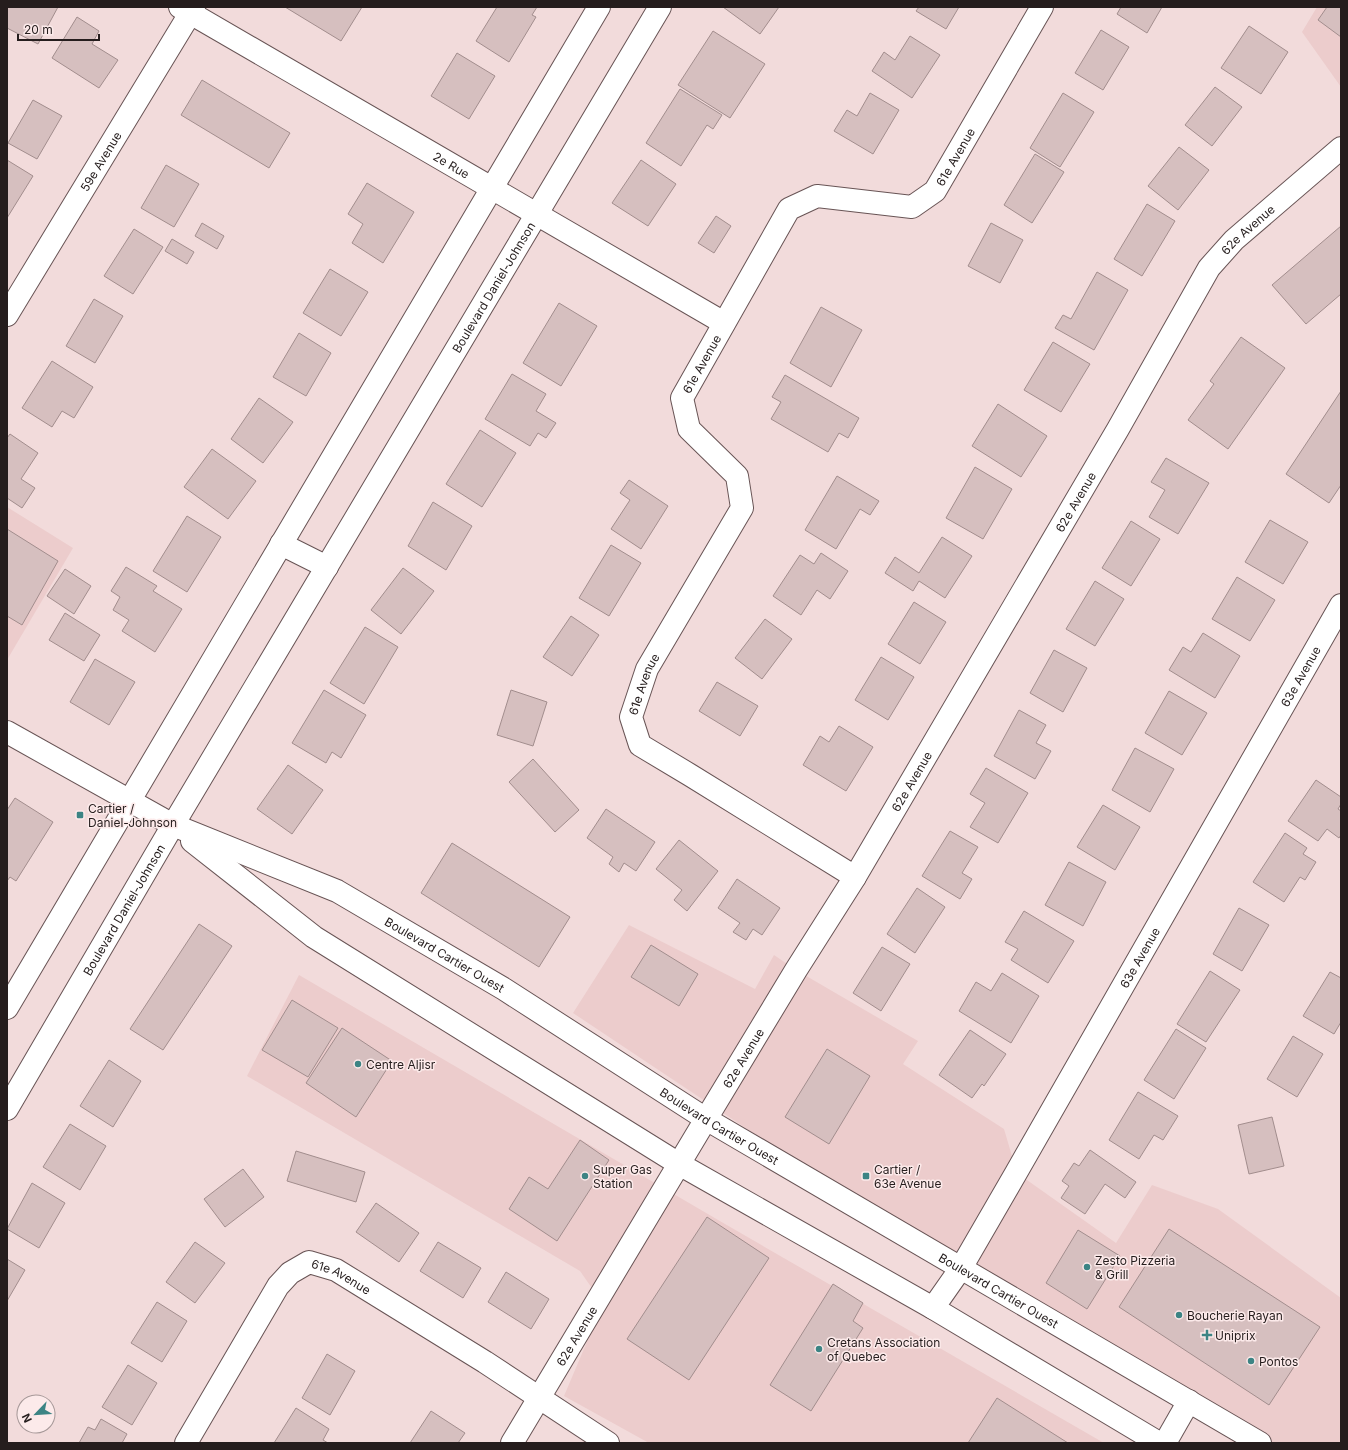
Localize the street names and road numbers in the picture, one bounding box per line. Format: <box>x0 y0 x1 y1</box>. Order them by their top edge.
street label: 61e Avenue <box>932 125 978 189</box>
street label: 59e Avenue <box>77 128 124 194</box>
street label: 2e Rue <box>431 148 472 181</box>
street label: 62e Avenue <box>1217 201 1277 257</box>
street label: Boulevard Daniel-Johnson <box>449 219 538 355</box>
street label: 61e Avenue <box>679 332 724 396</box>
street label: 62e Avenue <box>1052 469 1099 535</box>
street label: 63e Avenue <box>1277 643 1324 709</box>
street label: 61e Avenue <box>625 650 662 717</box>
street label: 62e Avenue <box>888 748 935 814</box>
street label: Boulevard Daniel-Johnson <box>79 841 168 978</box>
street label: Boulevard Cartier Ouest <box>382 913 507 995</box>
street label: 63e Avenue <box>1116 924 1163 990</box>
street label: 62e Avenue <box>719 1025 767 1091</box>
street label: Boulevard Cartier Ouest <box>657 1084 782 1167</box>
street label: Boulevard Cartier Ouest <box>936 1249 1061 1331</box>
street label: 61e Avenue <box>310 1256 374 1297</box>
street label: 62e Avenue <box>552 1303 600 1368</box>

